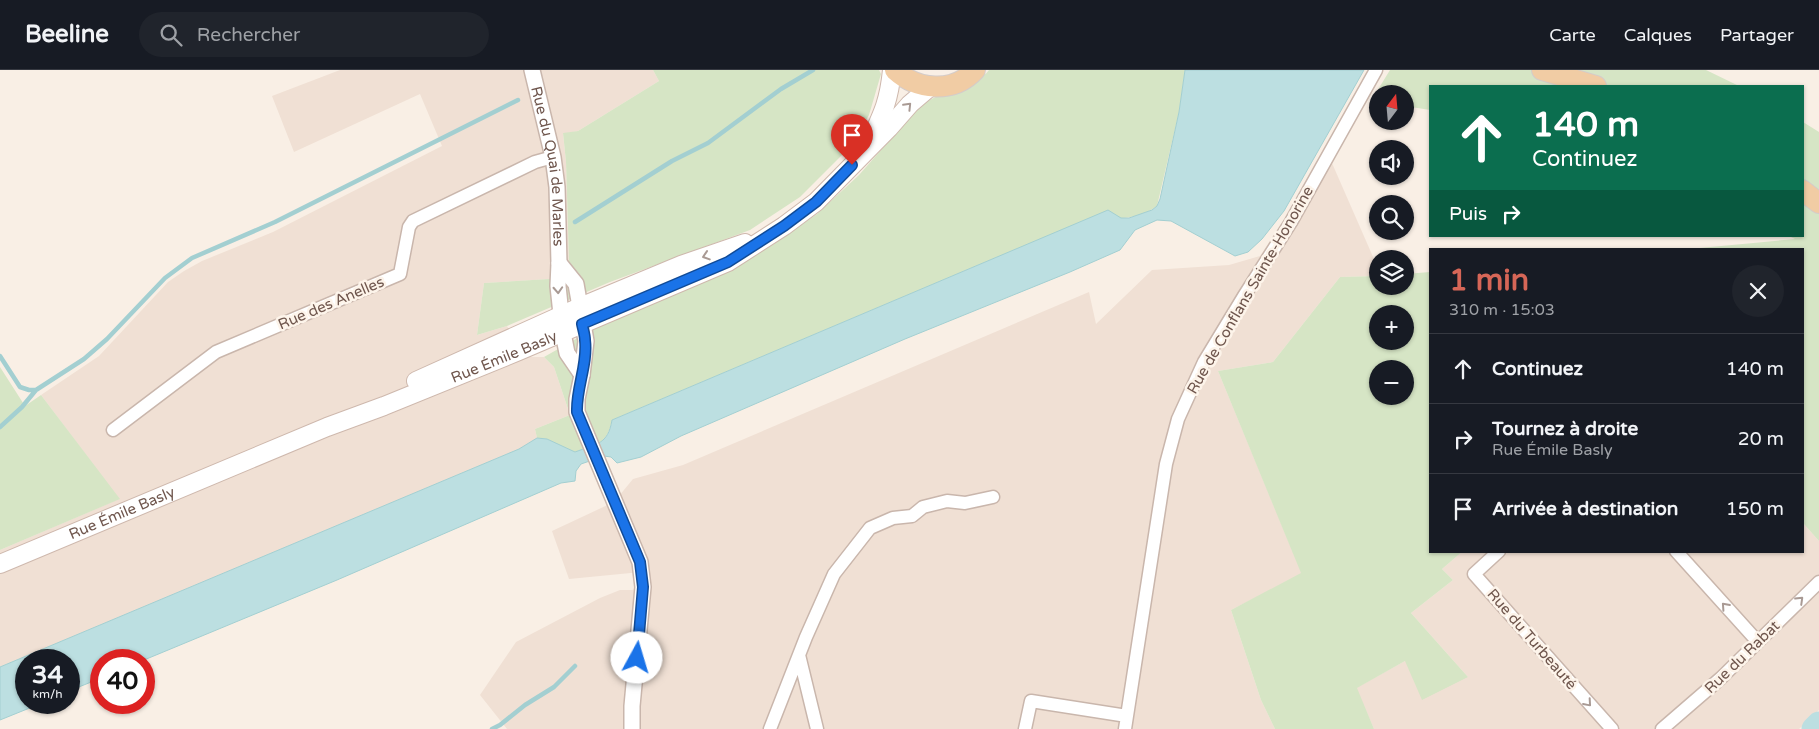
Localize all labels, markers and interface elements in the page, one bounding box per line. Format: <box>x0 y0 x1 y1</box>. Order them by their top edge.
search box <box>139 12 489 57</box>
text: Beeline <box>25 20 109 49</box>
icon: search <box>157 21 185 49</box>
text: Rechercher <box>197 24 300 46</box>
text: Carte <box>1549 24 1596 46</box>
text: Calques <box>1624 24 1692 46</box>
text: Partager <box>1720 24 1794 46</box>
street label: Rue du Quai de Marles <box>527 84 568 246</box>
north arrow <box>1369 85 1414 130</box>
map controls <box>1369 85 1414 405</box>
one-way arrow <box>902 103 911 112</box>
text: 140 m <box>1532 104 1639 146</box>
icon: ahead <box>1449 105 1514 170</box>
pin <box>831 114 873 165</box>
icon: arrive <box>838 121 866 149</box>
button: sound <box>1369 140 1414 185</box>
text: Continuez <box>1532 146 1637 172</box>
street label: Rue de Conflans Sainte-Honorine <box>1183 183 1317 397</box>
button: search <box>1369 195 1414 240</box>
icon: right <box>1497 200 1525 228</box>
text: Puis <box>1449 203 1487 225</box>
button: layers <box>1369 250 1414 295</box>
one-way arrow <box>703 251 711 261</box>
text: 1 min <box>1449 262 1529 299</box>
button: close <box>1732 265 1784 317</box>
street label: Rue des Anelles <box>275 273 387 333</box>
one-way arrow <box>553 286 564 294</box>
text: 310 m · 15:03 <box>1449 300 1555 320</box>
button: + <box>1369 305 1414 350</box>
street label: Rue Émile Basly <box>448 327 560 387</box>
icon: ahead <box>1449 355 1477 383</box>
text: Continuez <box>1492 358 1583 380</box>
text: 140 m <box>1726 358 1784 380</box>
button: − <box>1369 360 1414 405</box>
text: Tournez à droite <box>1492 418 1638 440</box>
icon: right <box>1449 425 1477 453</box>
text: 20 m <box>1738 428 1784 450</box>
text: Rue Émile Basly <box>1492 440 1613 460</box>
street label: Rue Émile Basly <box>66 483 177 543</box>
icon: arrive <box>1449 495 1477 523</box>
text: Arrivée à destination <box>1492 498 1678 520</box>
text: 150 m <box>1726 498 1784 520</box>
street label: Rue du Turbeauté <box>1483 585 1581 693</box>
one-way arrow <box>1795 597 1804 606</box>
one-way arrow <box>1722 602 1731 611</box>
street label: Rue du Rabat <box>1701 617 1783 697</box>
position arrow <box>610 631 662 683</box>
speed limit sign: 40 <box>90 649 155 714</box>
text: 34 <box>32 660 63 690</box>
text: km/h <box>32 687 63 701</box>
one-way arrow <box>1582 698 1591 707</box>

